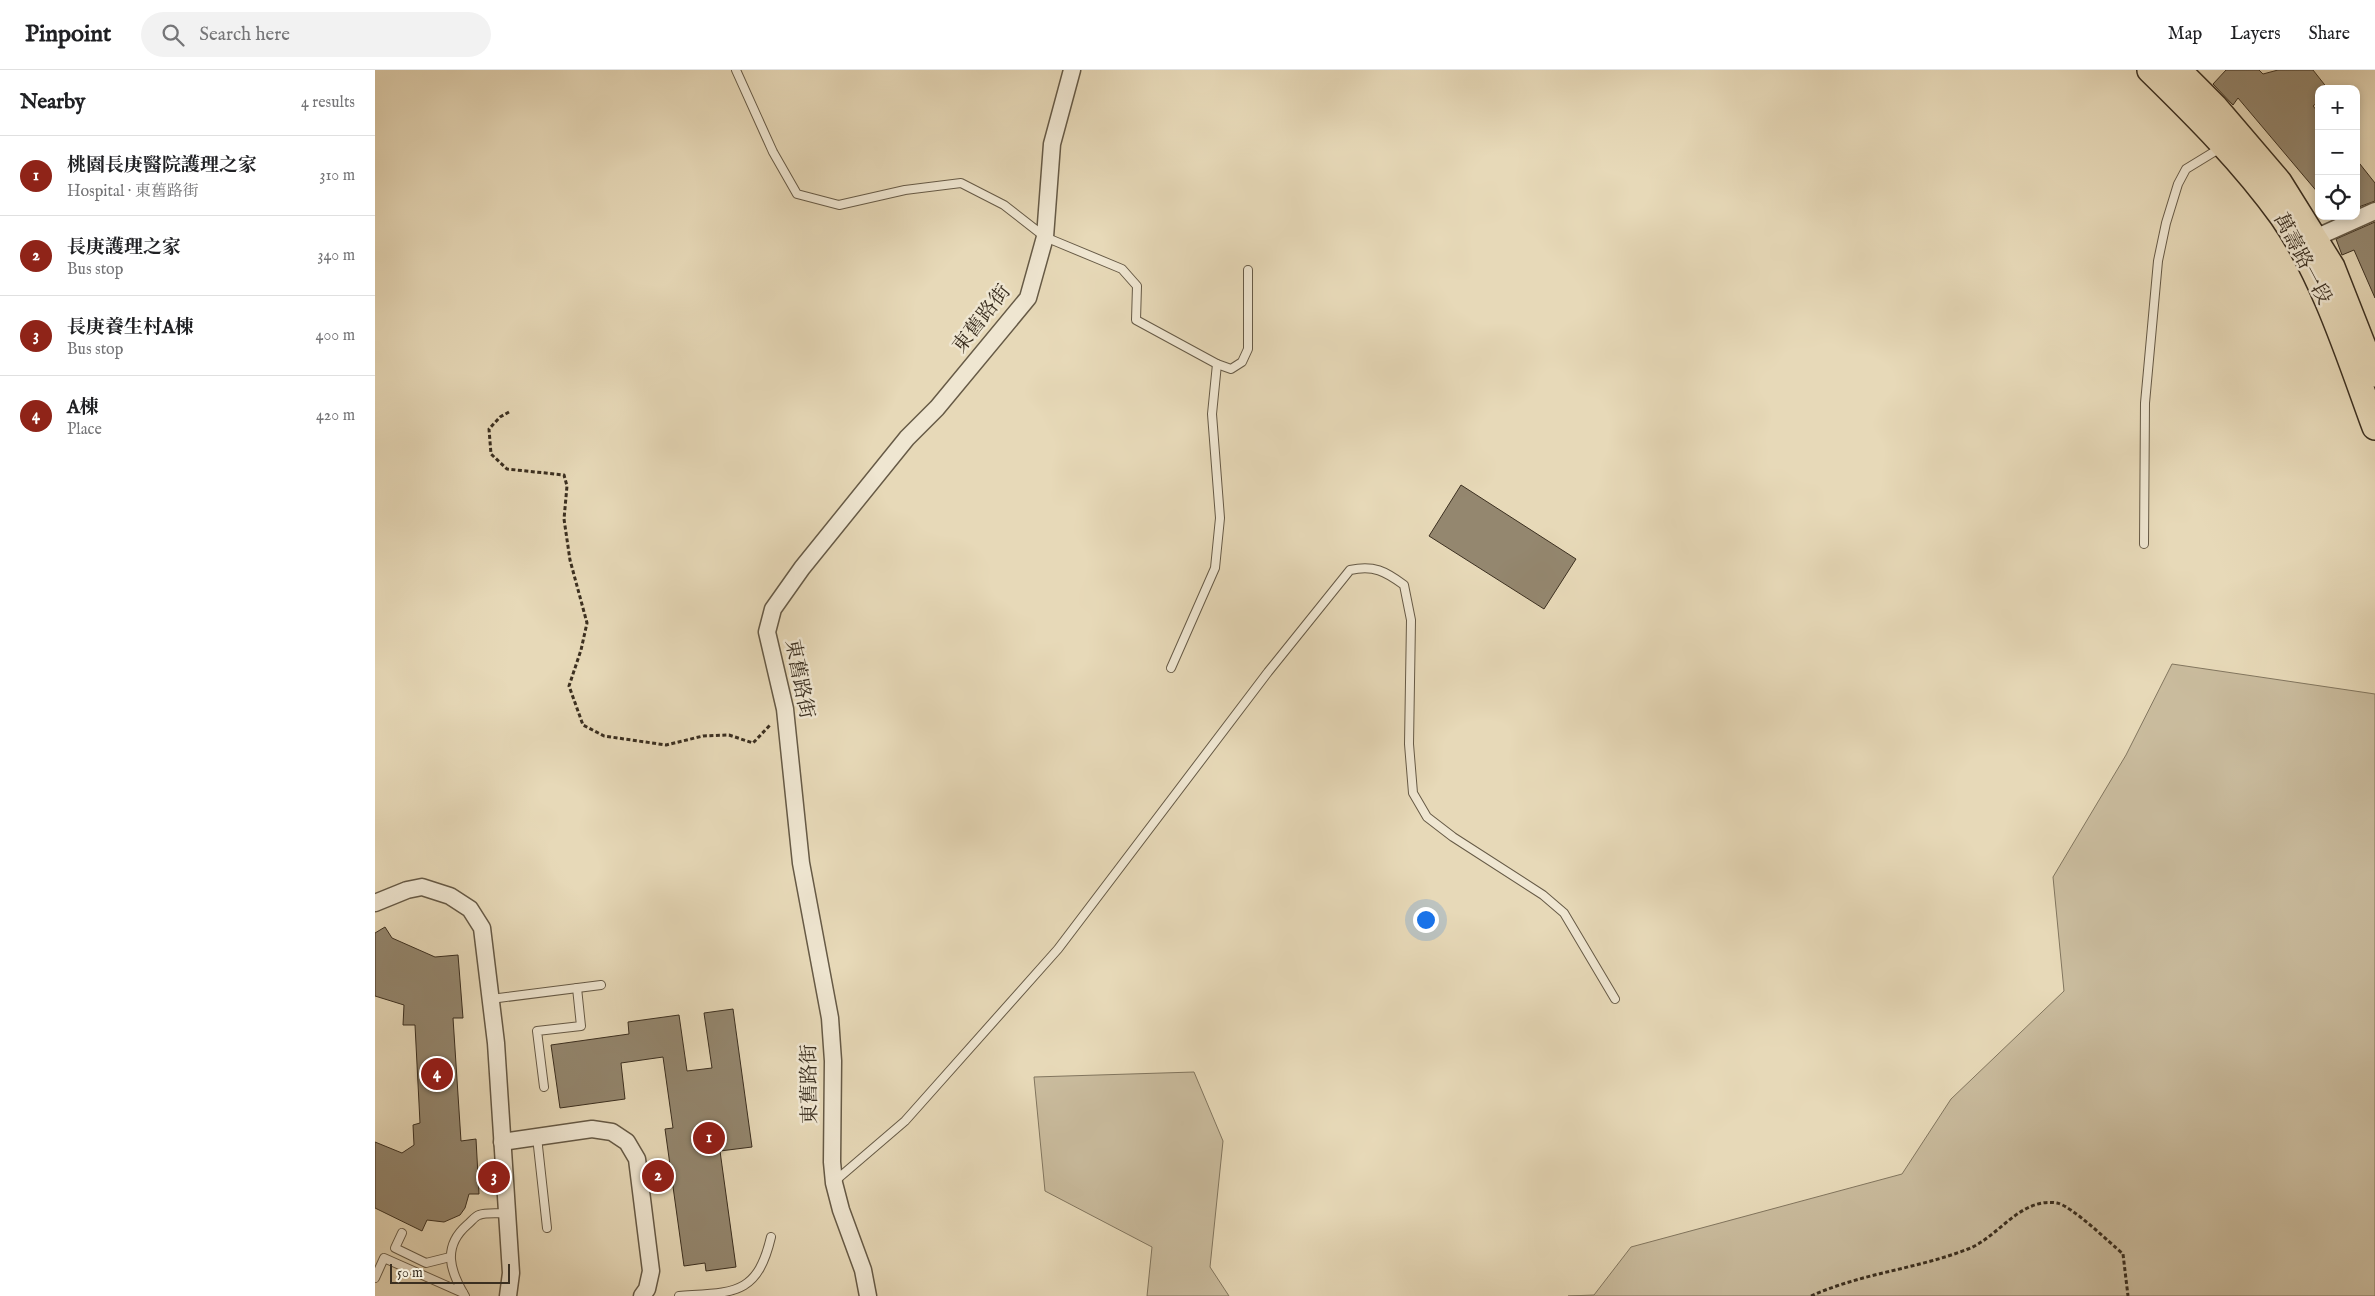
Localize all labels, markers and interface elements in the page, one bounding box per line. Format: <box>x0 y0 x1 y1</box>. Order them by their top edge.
search box <box>141 12 491 57</box>
text: Pinpoint <box>25 19 111 50</box>
icon: search <box>159 21 187 49</box>
text: Search here <box>199 23 290 47</box>
text: Map <box>2168 23 2202 46</box>
text: Layers <box>2230 23 2281 46</box>
text: Share <box>2309 23 2350 46</box>
map controls <box>2315 85 2360 220</box>
button: + <box>2315 85 2360 130</box>
text: Nearby <box>20 89 85 116</box>
text: 4 results <box>301 93 355 113</box>
button: − <box>2315 130 2360 175</box>
text: 桃園長庚醫院護理之家 <box>67 154 257 178</box>
text: 1 <box>33 166 39 186</box>
text: 310 m <box>319 166 355 186</box>
button: locate <box>2315 175 2360 220</box>
text: Hospital · 東舊路街 <box>67 182 199 202</box>
street label: 萬壽路一段 <box>2267 209 2337 309</box>
text: 長庚護理之家 <box>67 236 181 260</box>
text: 2 <box>32 246 40 266</box>
text: 340 m <box>317 246 355 266</box>
text: Bus stop <box>67 260 123 280</box>
street label: 東舊路街 <box>948 280 1016 358</box>
text: 長庚養生村A棟 <box>67 316 194 340</box>
text: 3 <box>33 326 39 346</box>
text: 400 m <box>316 326 355 346</box>
text: Bus stop <box>67 340 123 360</box>
text: A棟 <box>67 396 99 420</box>
text: 4 <box>32 406 40 426</box>
text: 420 m <box>316 406 355 426</box>
text: Place <box>67 420 102 440</box>
street label: 東舊路街 <box>779 637 819 721</box>
your location <box>1413 907 1439 933</box>
street label: 東舊路街 <box>797 1044 823 1124</box>
pin: 4 <box>421 1055 453 1093</box>
pin: 1 <box>693 1119 725 1157</box>
pin: 2 <box>642 1157 674 1195</box>
pin: 3 <box>478 1158 510 1196</box>
scale bar <box>390 1261 510 1284</box>
text: 50 m <box>397 1264 423 1282</box>

